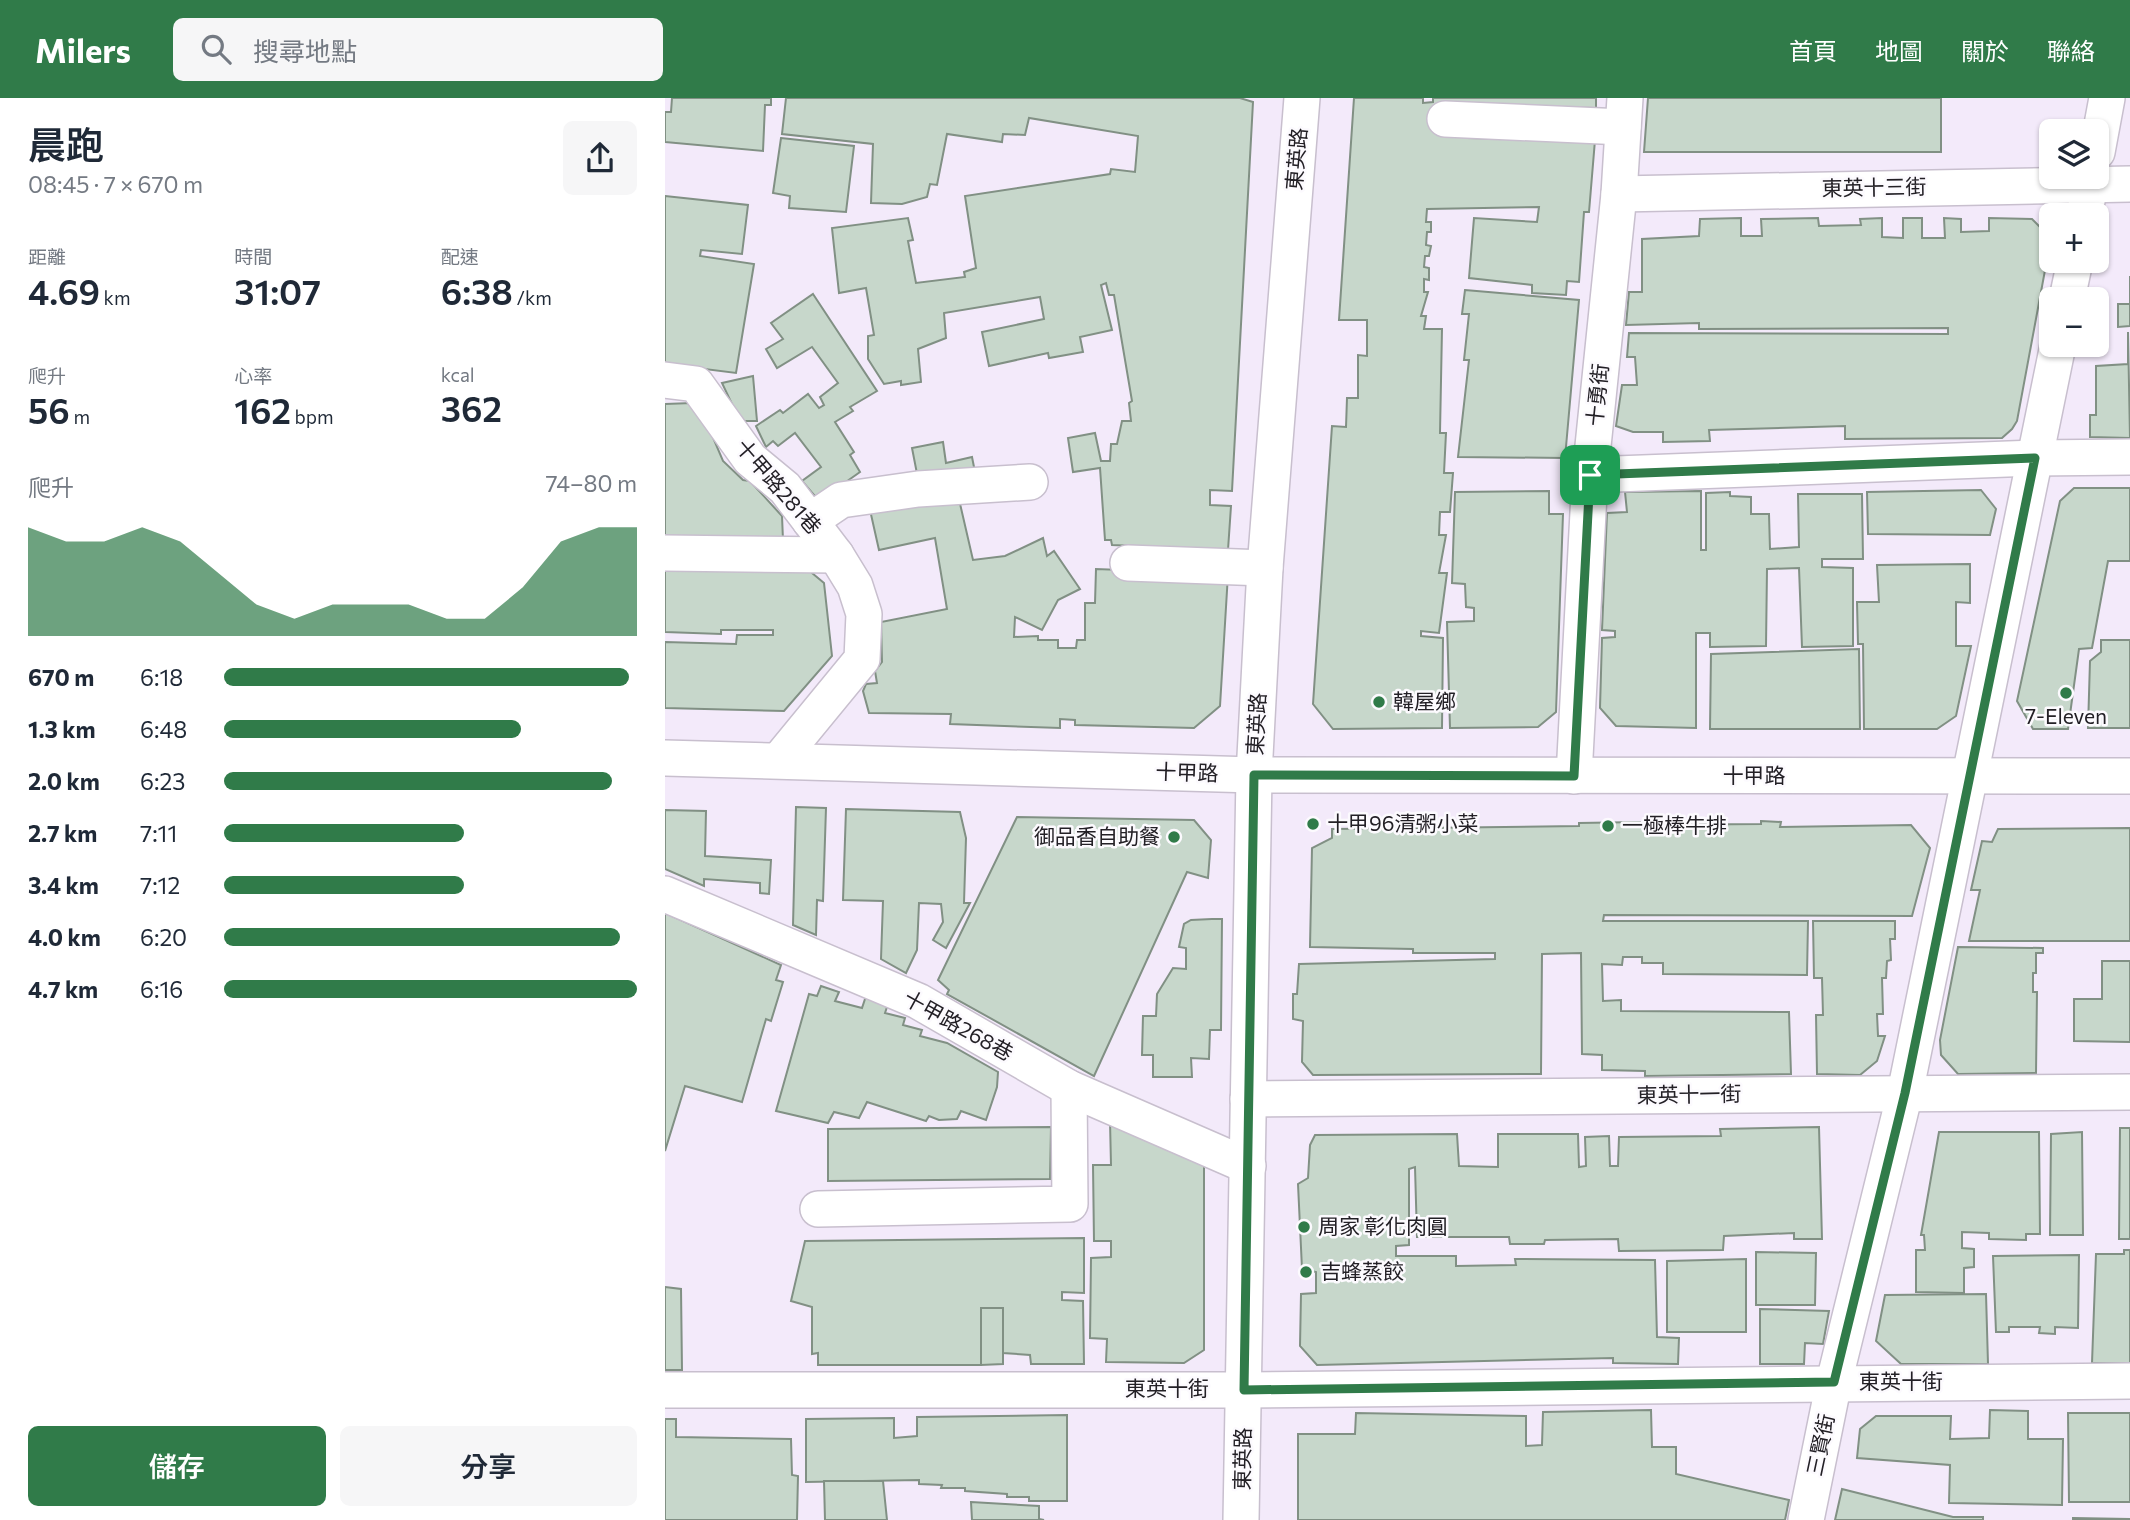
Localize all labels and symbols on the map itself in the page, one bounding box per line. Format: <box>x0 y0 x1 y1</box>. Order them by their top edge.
street label: 東英路 <box>1280 126 1311 191</box>
street label: 東英十三街 <box>1821 173 1927 200</box>
street label: 十勇街 <box>1581 362 1612 427</box>
street label: 十甲路281巷 <box>731 434 827 538</box>
pin <box>1560 445 1620 505</box>
marker: 7-Eleven <box>2058 685 2074 701</box>
place label: 韓屋鄉 <box>1393 688 1456 713</box>
street label: 東英路 <box>1241 692 1270 756</box>
marker: 韓屋鄉 <box>1371 694 1387 710</box>
place label: 7-Eleven <box>2025 703 2107 728</box>
street label: 十甲路 <box>1155 758 1219 785</box>
street label: 十甲路 <box>1723 762 1786 787</box>
place label: 十甲96清粥小菜 <box>1327 810 1479 835</box>
place label: 一極棒牛排 <box>1622 812 1727 837</box>
marker: 十甲96清粥小菜 <box>1305 816 1321 832</box>
marker: 一極棒牛排 <box>1600 818 1616 834</box>
place label: 御品香自助餐 <box>1034 823 1160 848</box>
marker: 御品香自助餐 <box>1166 829 1182 845</box>
street label: 十甲路268巷 <box>900 984 1018 1065</box>
street label: 東英十一街 <box>1636 1080 1742 1107</box>
place label: 周家 彰化肉圓 <box>1318 1213 1448 1238</box>
marker: 周家 彰化肉圓 <box>1296 1219 1312 1235</box>
place label: 吉蜂蒸餃 <box>1320 1258 1404 1283</box>
marker: 吉蜂蒸餃 <box>1298 1264 1314 1280</box>
street label: 東英十街 <box>1859 1368 1943 1393</box>
street label: 東英十街 <box>1125 1375 1209 1400</box>
street label: 三賢街 <box>1801 1411 1838 1478</box>
street label: 東英路 <box>1228 1427 1255 1491</box>

